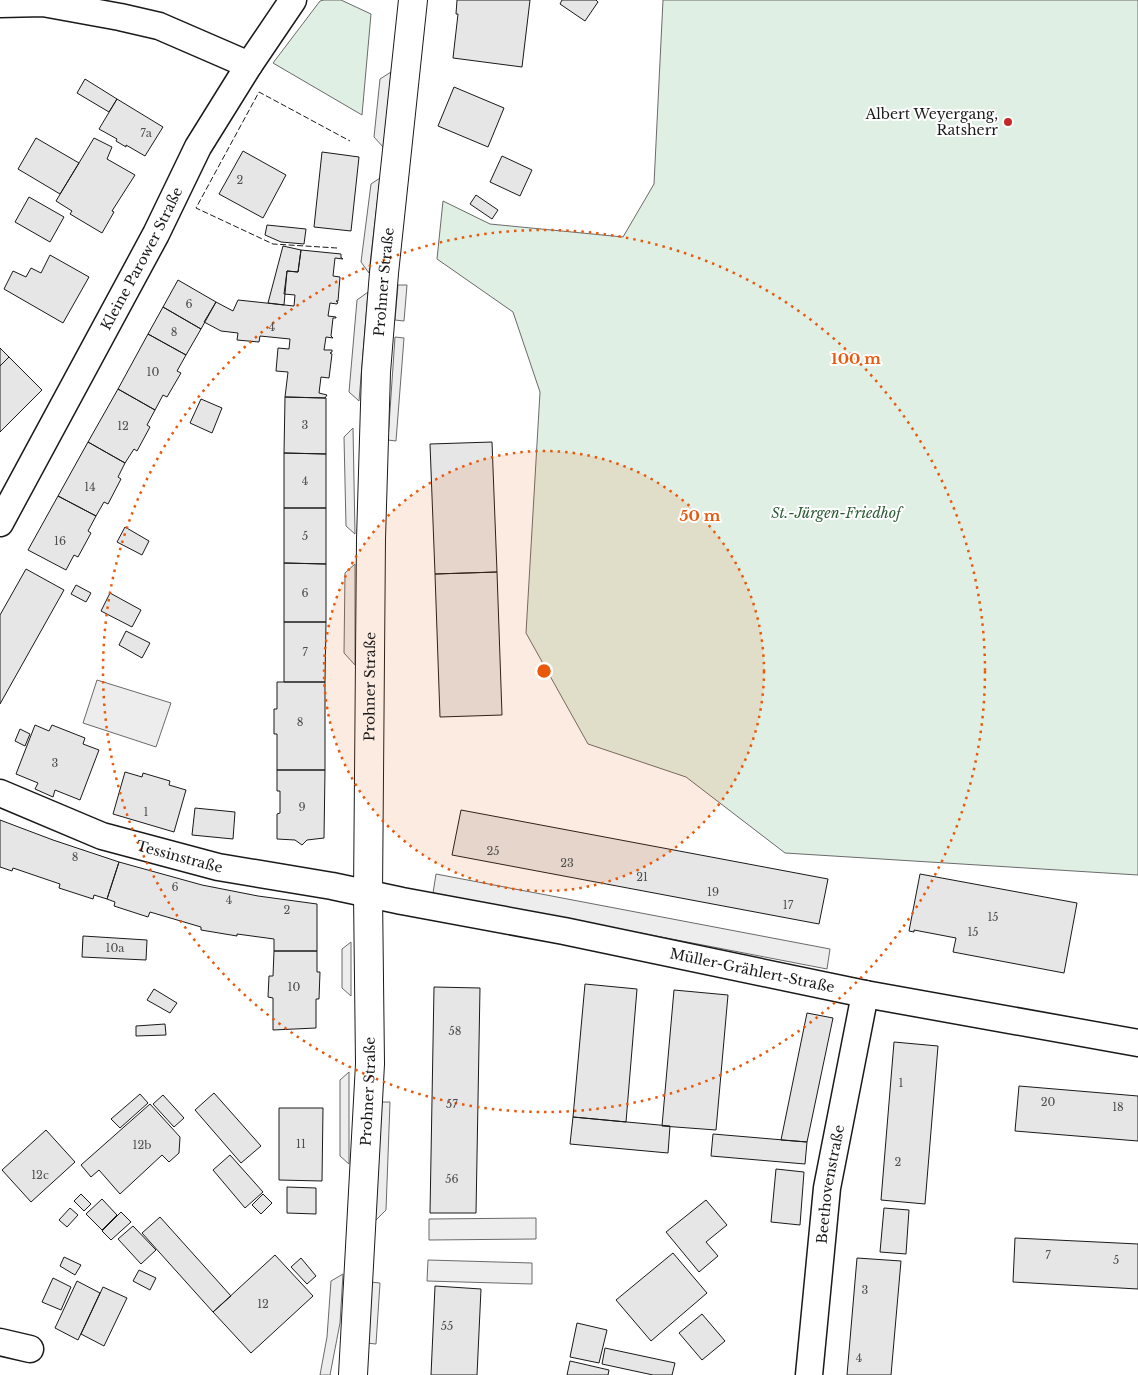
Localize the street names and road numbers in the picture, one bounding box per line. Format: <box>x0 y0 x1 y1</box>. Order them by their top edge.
street label: Kleine Parower Straße <box>97 184 186 333</box>
street label: Prohner Straße <box>370 227 398 337</box>
street label: Prohner Straße <box>360 632 379 741</box>
street label: Tessinstraße <box>134 837 224 877</box>
street label: Müller-Grählert-Straße <box>668 944 836 996</box>
street label: Prohner Straße <box>357 1037 379 1146</box>
street label: Beethovenstraße <box>813 1123 848 1245</box>

